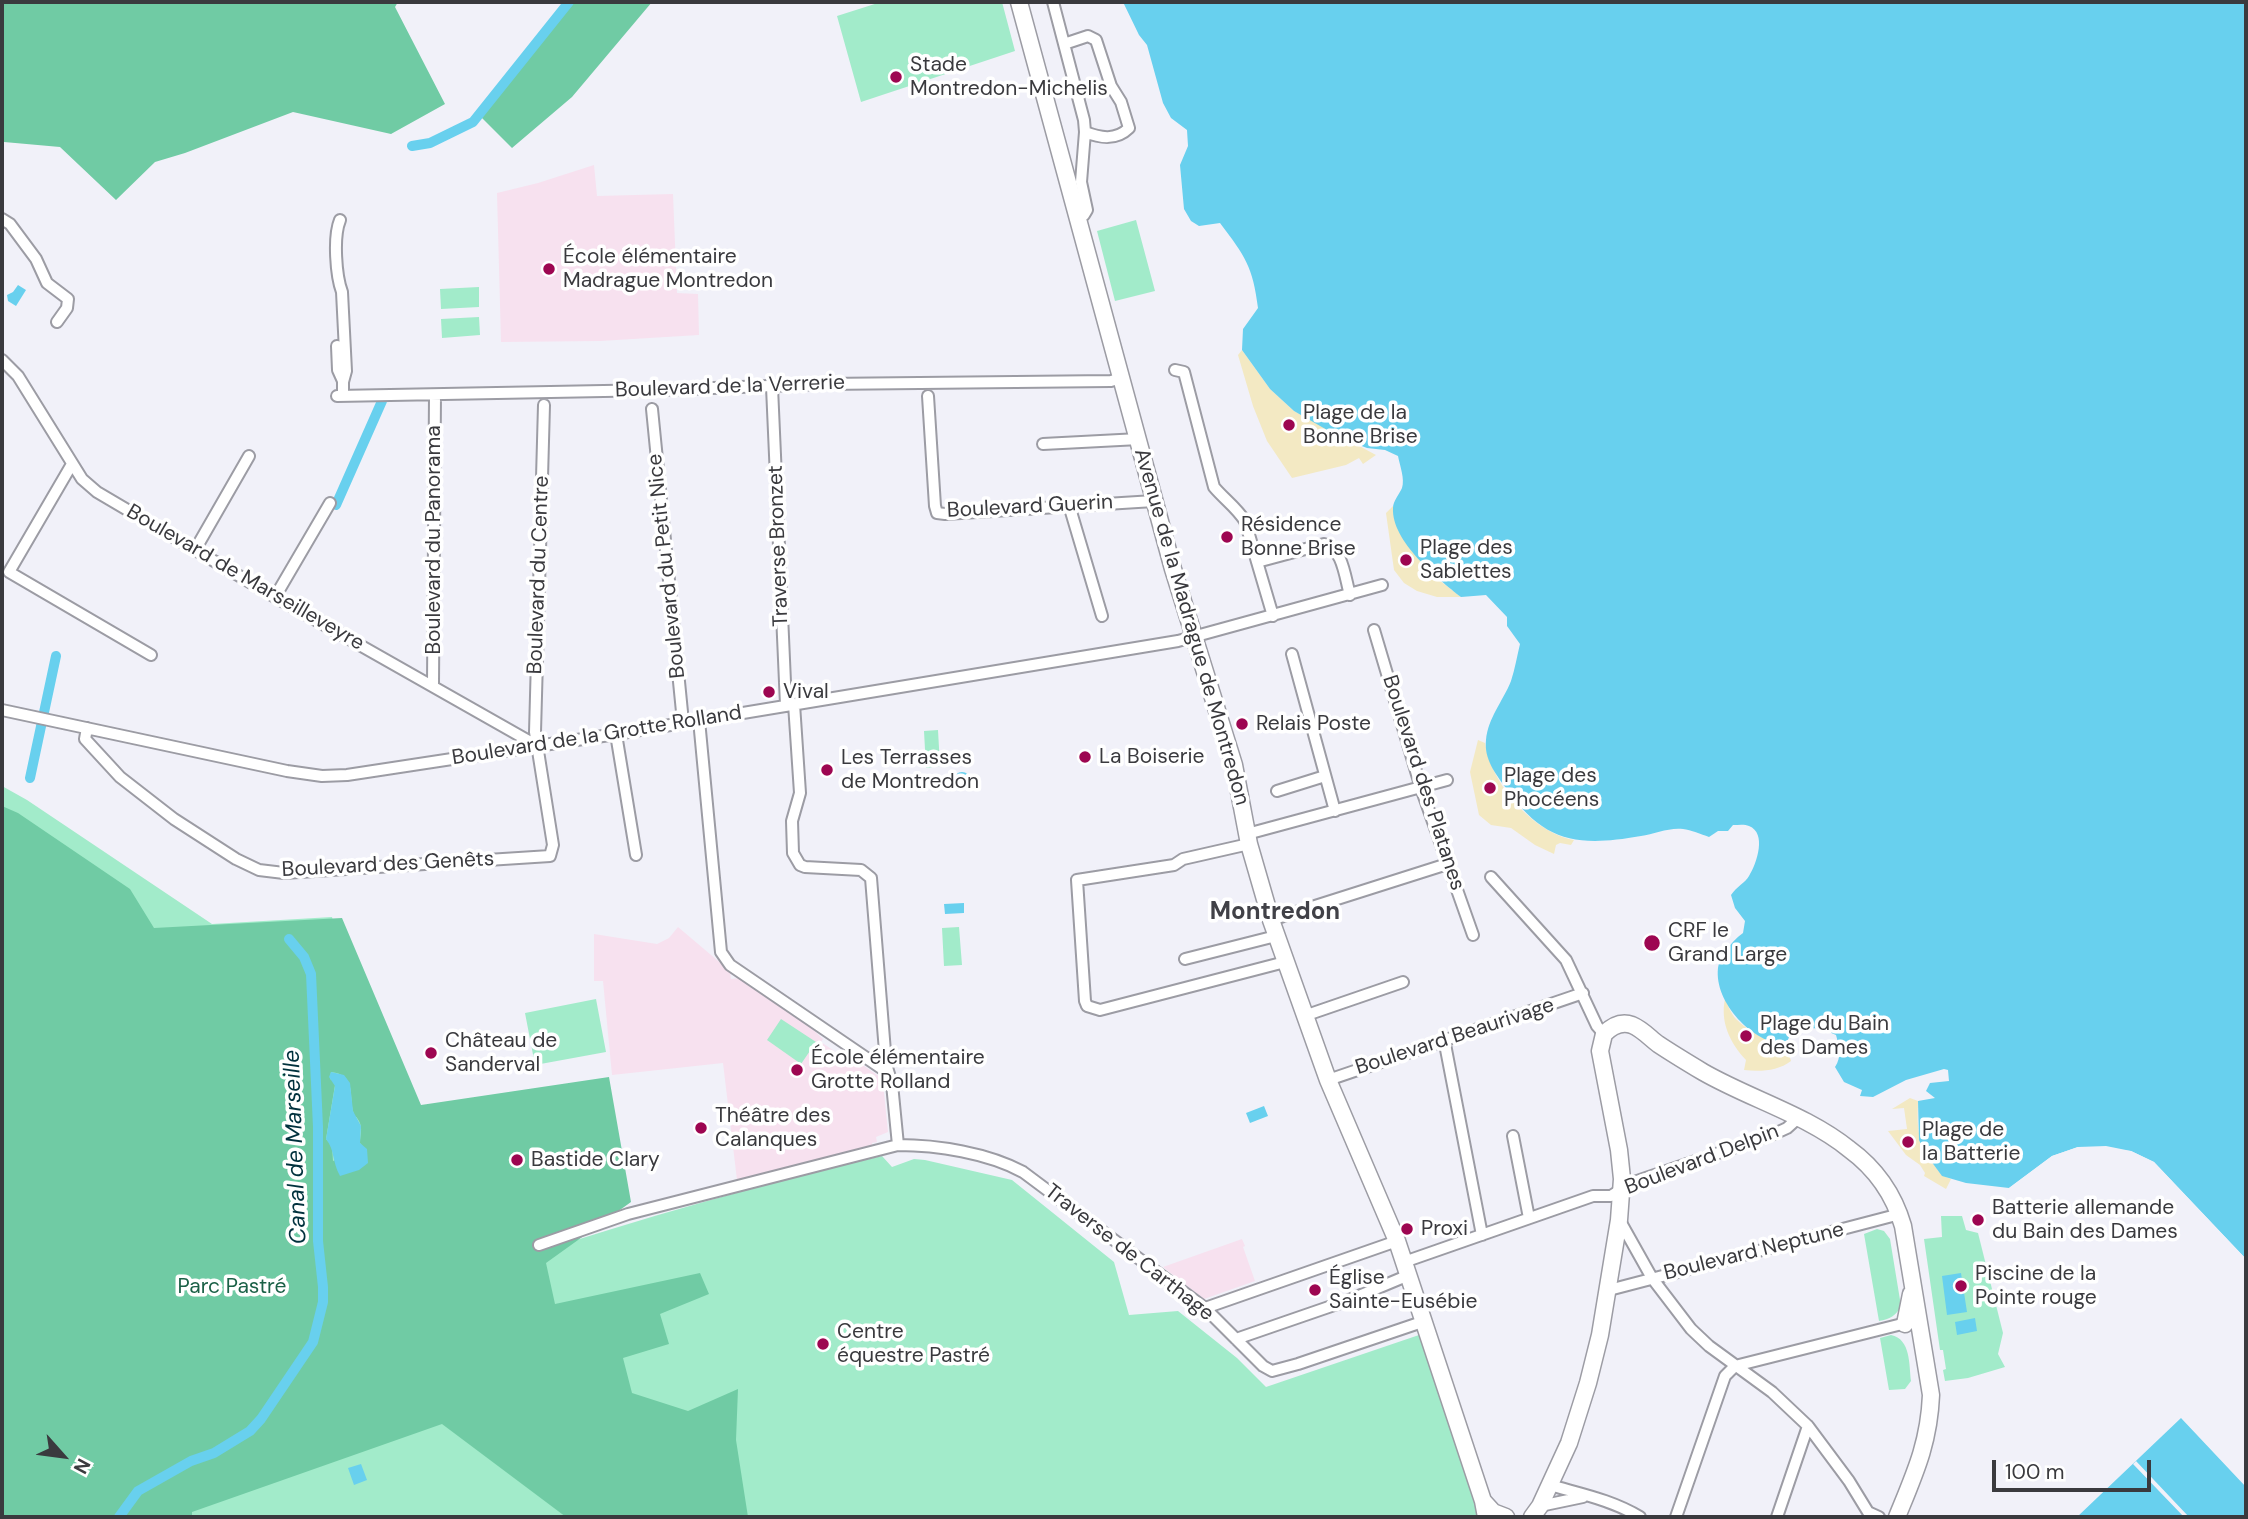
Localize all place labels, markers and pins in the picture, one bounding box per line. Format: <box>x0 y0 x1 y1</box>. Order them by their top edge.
place label: Stade Montredon-Michelis <box>910 52 1108 102</box>
marker: Stade Montredon-Michelis <box>888 69 904 85</box>
place label: École élémentaire Madrague Montredon <box>563 244 773 294</box>
marker: École élémentaire Madrague Montredon <box>541 261 557 277</box>
place label: Plage de la Bonne Brise <box>1303 400 1418 450</box>
marker: Plage de la Bonne Brise <box>1281 417 1297 433</box>
place label: Résidence Bonne Brise <box>1241 512 1356 562</box>
marker: Résidence Bonne Brise <box>1219 529 1235 545</box>
place label: Plage des Sablettes <box>1420 535 1513 585</box>
marker: Plage des Sablettes <box>1398 552 1414 568</box>
place label: Vival <box>783 679 829 705</box>
marker: Vival <box>761 684 777 700</box>
place label: Relais Poste <box>1256 711 1371 737</box>
marker: Relais Poste <box>1234 716 1250 732</box>
place label: La Boiserie <box>1099 744 1204 770</box>
place label: Les Terrasses de Montredon <box>841 745 979 795</box>
marker: La Boiserie <box>1077 749 1093 765</box>
marker: Les Terrasses de Montredon <box>819 762 835 778</box>
place label: Plage des Phocéens <box>1504 763 1599 813</box>
marker: Plage des Phocéens <box>1482 780 1498 796</box>
place label: CRF le Grand Large <box>1668 918 1787 968</box>
marker: CRF le Grand Large <box>1642 933 1662 953</box>
place label: Plage du Bain des Dames <box>1760 1011 1889 1061</box>
place label: Château de Sanderval <box>445 1028 557 1078</box>
marker: Plage du Bain des Dames <box>1738 1028 1754 1044</box>
marker: Château de Sanderval <box>423 1045 439 1061</box>
place label: École élémentaire Grotte Rolland <box>811 1045 985 1095</box>
marker: École élémentaire Grotte Rolland <box>789 1062 805 1078</box>
place label: Théâtre des Calanques <box>715 1103 831 1153</box>
place label: Plage de la Batterie <box>1922 1117 2020 1167</box>
marker: Théâtre des Calanques <box>693 1120 709 1136</box>
marker: Plage de la Batterie <box>1900 1134 1916 1150</box>
place label: Bastide Clary <box>531 1147 660 1173</box>
marker: Bastide Clary <box>509 1152 525 1168</box>
place label: Batterie allemande du Bain des Dames <box>1992 1195 2178 1245</box>
marker: Batterie allemande du Bain des Dames <box>1970 1212 1986 1228</box>
place label: Proxi <box>1421 1216 1468 1242</box>
marker: Proxi <box>1399 1221 1415 1237</box>
place label: Piscine de la Pointe rouge <box>1975 1261 2097 1311</box>
place label: Église Sainte-Eusébie <box>1329 1265 1477 1315</box>
marker: Piscine de la Pointe rouge <box>1953 1278 1969 1294</box>
marker: Église Sainte-Eusébie <box>1307 1282 1323 1298</box>
place label: Centre équestre Pastré <box>837 1319 990 1369</box>
marker: Centre équestre Pastré <box>815 1336 831 1352</box>

